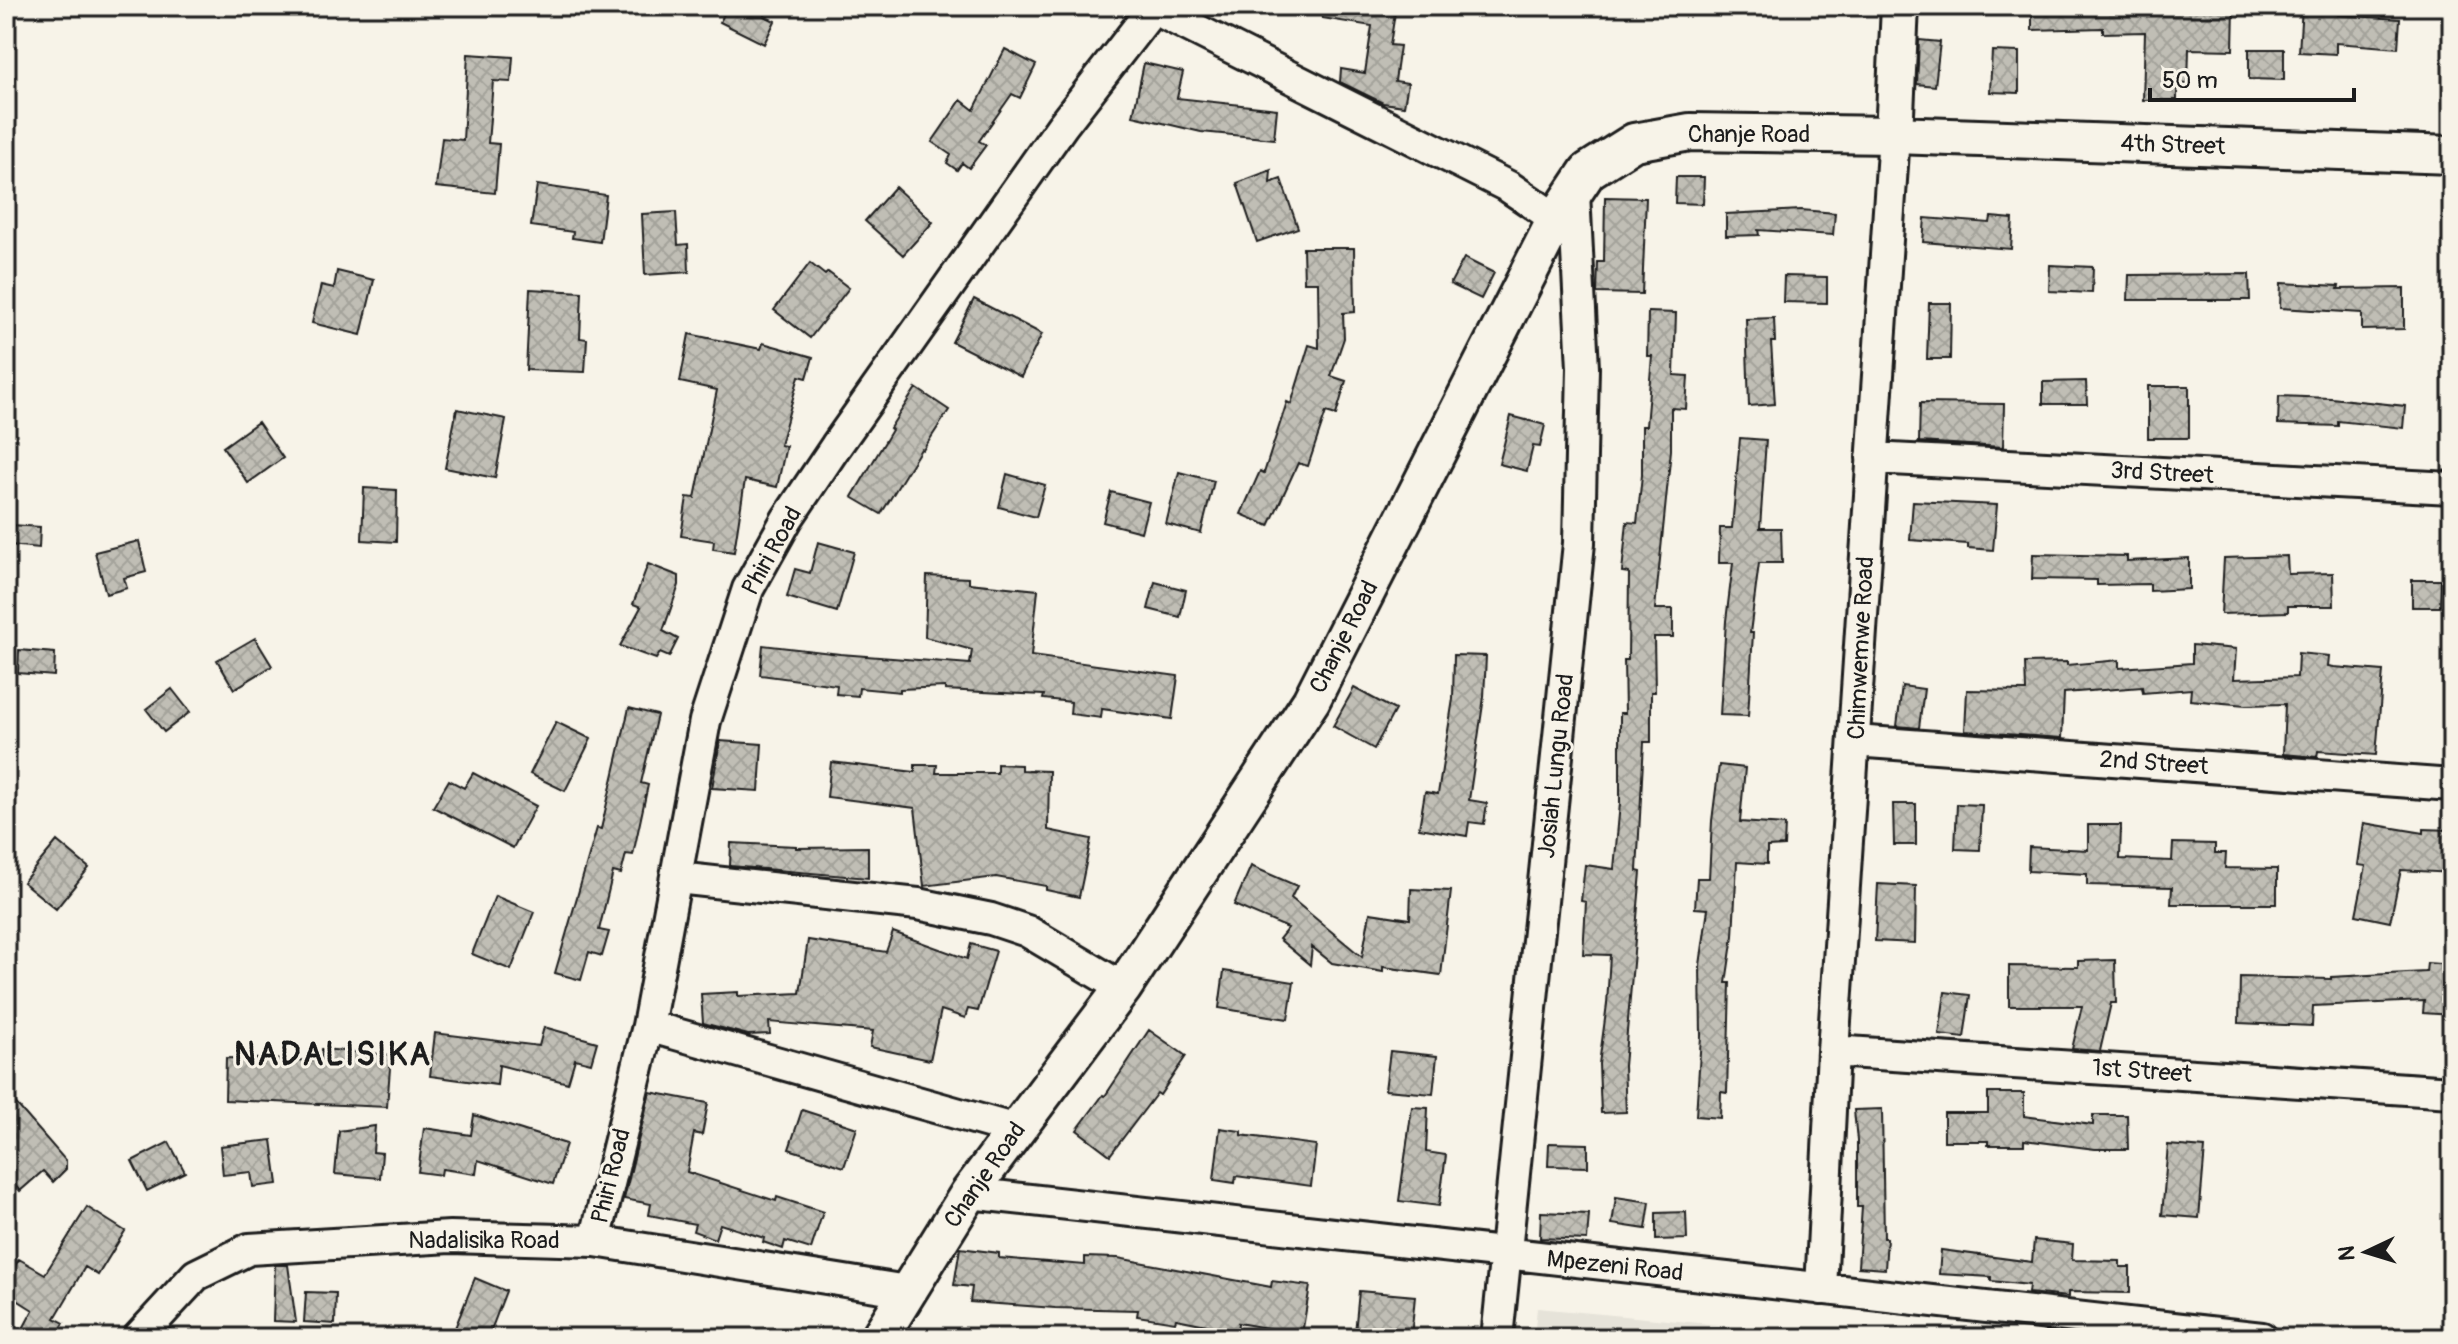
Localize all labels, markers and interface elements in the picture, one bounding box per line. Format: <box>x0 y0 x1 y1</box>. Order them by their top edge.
scale bar <box>2150 52 2354 102</box>
text: 50 m <box>2162 66 2218 95</box>
street label: Chanje Road <box>1688 120 1810 149</box>
street label: 4th Street <box>2120 129 2226 161</box>
street label: 3rd Street <box>2110 456 2215 490</box>
street label: Phiri Road <box>736 502 808 600</box>
street label: Chimwemwe Road <box>1842 556 1880 740</box>
street label: Chanje Road <box>1303 576 1385 698</box>
street label: Josiah Lungu Road <box>1532 672 1580 860</box>
street label: 2nd Street <box>2099 745 2210 781</box>
district label: NADALISIKA <box>234 1035 432 1075</box>
street label: 1st Street <box>2091 1053 2193 1089</box>
street label: Chanje Road <box>938 1117 1032 1233</box>
street label: Phiri Road <box>585 1126 637 1226</box>
north arrow <box>2326 1212 2406 1292</box>
street label: Nadalisika Road <box>408 1226 560 1255</box>
street label: Mpezeni Road <box>1545 1244 1685 1288</box>
text: N <box>2333 1245 2362 1262</box>

